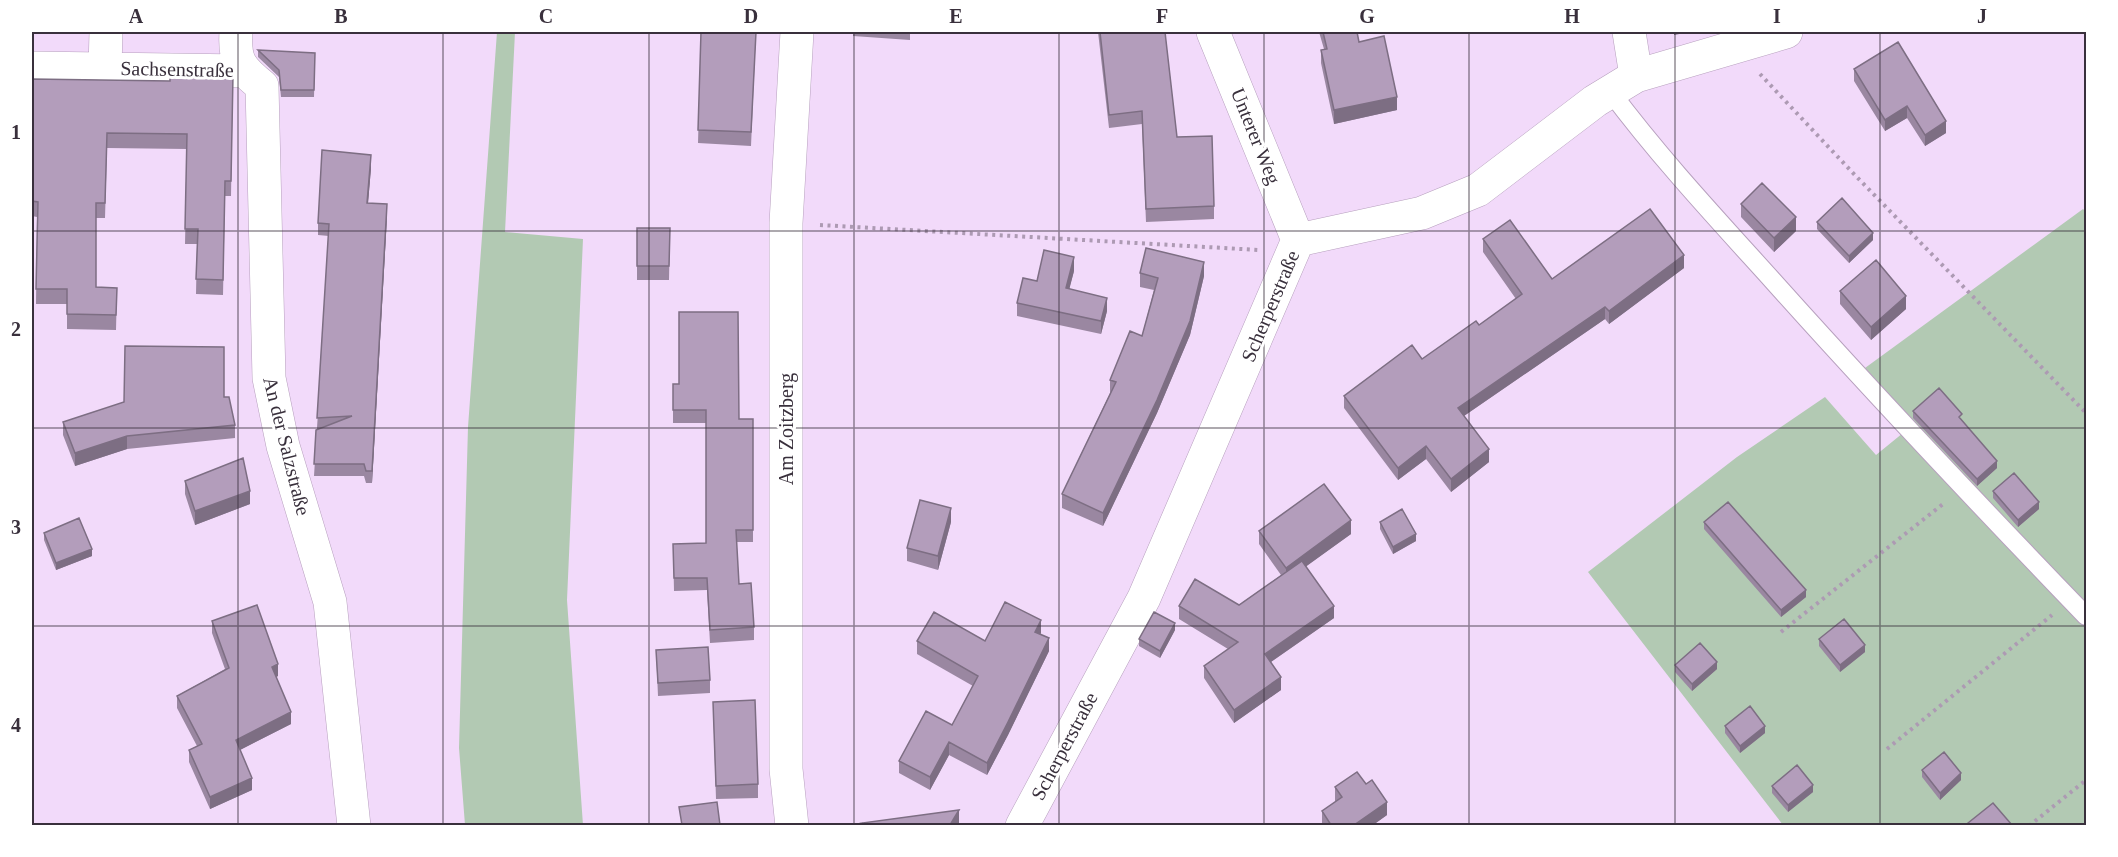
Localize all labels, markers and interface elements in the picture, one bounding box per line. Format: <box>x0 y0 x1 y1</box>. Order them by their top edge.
text: A <box>129 5 144 27</box>
text: B <box>334 5 348 27</box>
text: C <box>539 5 553 27</box>
text: D <box>744 5 758 27</box>
text: E <box>949 5 963 27</box>
text: F <box>1156 5 1168 27</box>
text: G <box>1359 5 1375 27</box>
text: H <box>1564 5 1580 27</box>
text: I <box>1773 5 1781 27</box>
text: J <box>1977 5 1987 27</box>
street label: Sachsenstraße <box>120 57 234 81</box>
street label: Unterer Weg <box>1226 85 1285 188</box>
text: 1 <box>11 121 21 143</box>
street label: Scherperstraße <box>1237 247 1304 365</box>
text: 2 <box>11 318 21 340</box>
street label: Am Zoitzberg <box>775 373 798 485</box>
street label: An der Salzstraße <box>259 374 315 518</box>
text: 3 <box>11 516 21 538</box>
street label: Scherperstraße <box>1026 688 1103 804</box>
text: 4 <box>11 714 21 736</box>

